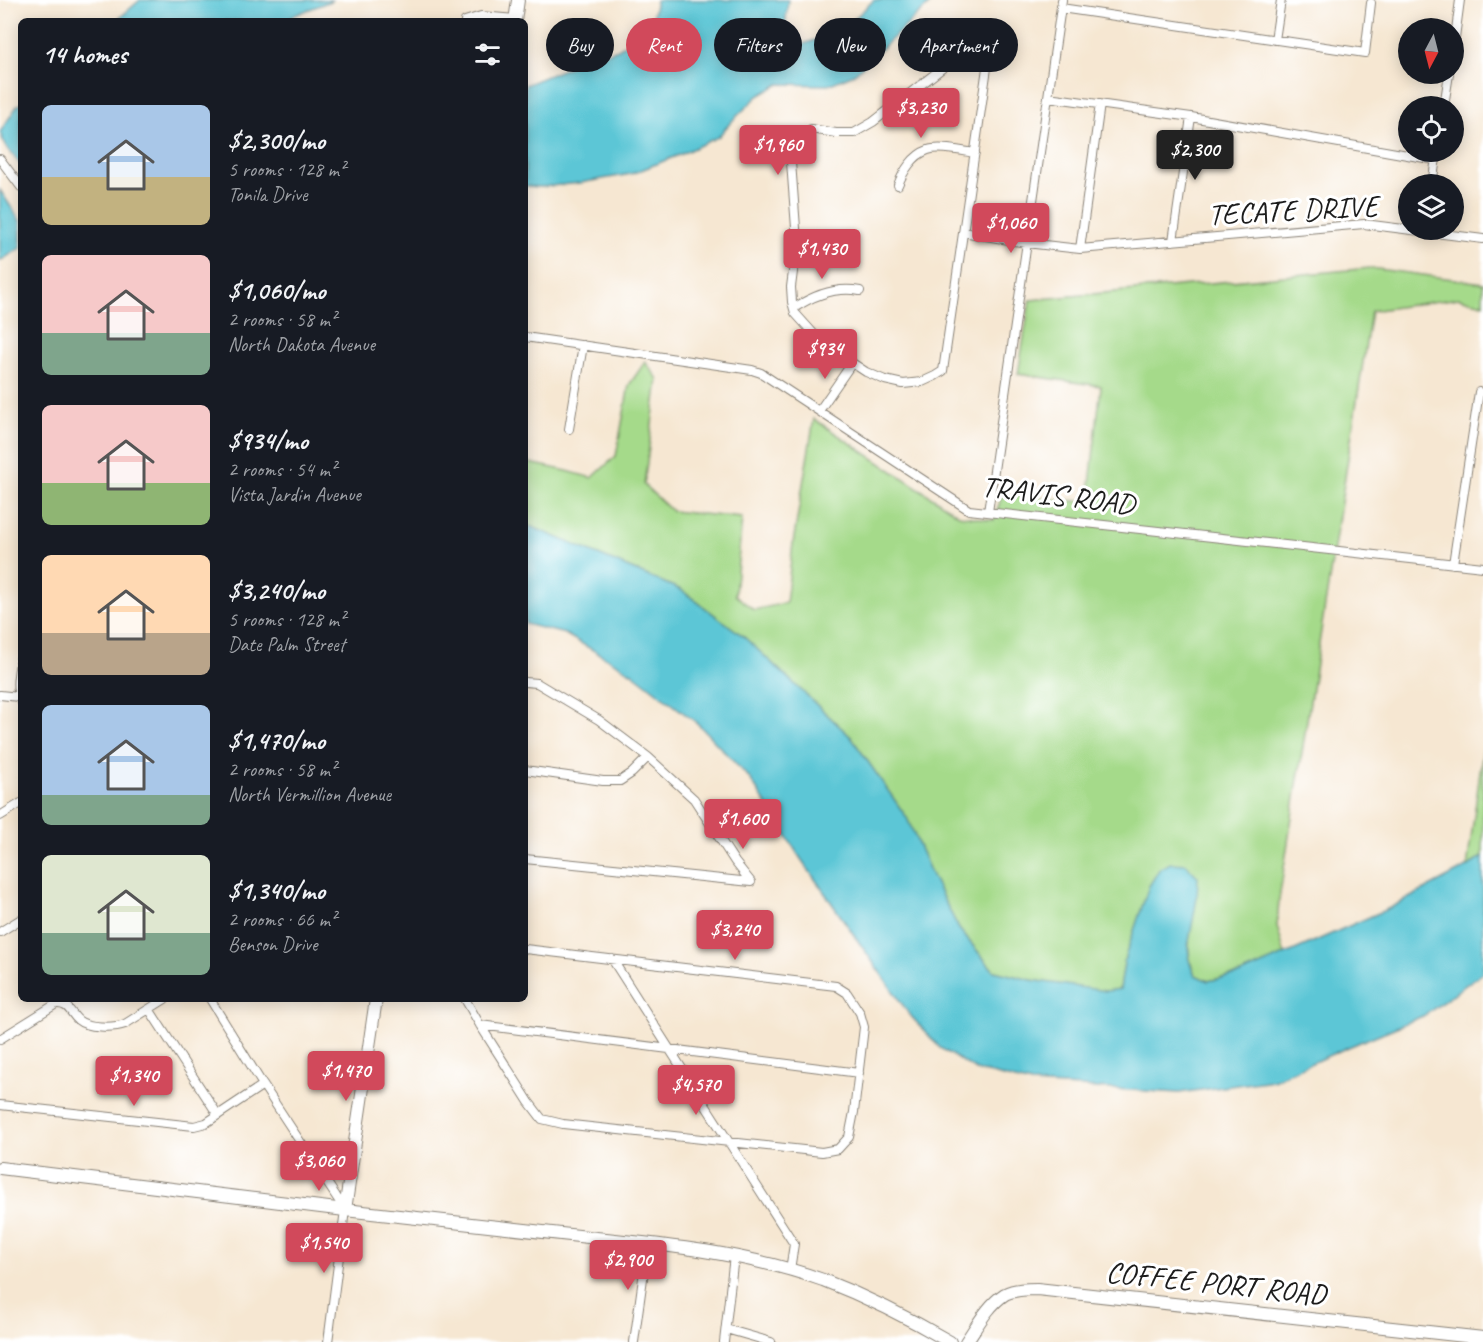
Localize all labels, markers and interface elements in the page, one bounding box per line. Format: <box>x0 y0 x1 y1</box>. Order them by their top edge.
chip: Buy <box>546 18 614 72</box>
chip: Rent <box>626 18 702 72</box>
chip: Filters <box>714 18 802 72</box>
chip: New <box>814 18 886 72</box>
chip: Apartment <box>898 18 1018 72</box>
north arrow <box>1398 18 1464 84</box>
map controls <box>1398 18 1464 240</box>
text: 14 homes <box>42 38 127 71</box>
icon: filters <box>471 38 504 71</box>
pin: $3,230 <box>872 88 970 139</box>
text: $3,230 <box>897 95 945 120</box>
button: locate <box>1398 96 1464 162</box>
text: $2,300/mo <box>228 124 325 157</box>
pin: $1,960 <box>729 125 827 176</box>
icon: home <box>90 129 162 201</box>
pin: $2,300 <box>1146 130 1244 181</box>
text: $1,960 <box>753 132 803 157</box>
text: $2,300 <box>1171 137 1219 162</box>
text: 5 rooms · 128 m² <box>228 157 345 182</box>
button: layers <box>1398 174 1464 240</box>
text: Tonila Drive <box>228 182 307 207</box>
street label: TECATE DRIVE <box>1207 186 1382 233</box>
pin: $1,060 <box>962 203 1060 254</box>
text: $1,060 <box>986 210 1036 235</box>
pin: $1,430 <box>773 229 871 280</box>
text: $1,430 <box>798 236 846 261</box>
text: $1,060/mo <box>228 274 326 307</box>
icon: home <box>90 279 162 351</box>
text: 2 rooms · 58 m² <box>228 307 336 332</box>
pin: $934 <box>789 329 861 380</box>
text: North Dakota Avenue <box>228 332 375 357</box>
text: $934 <box>807 336 843 361</box>
text: $934/mo <box>228 424 308 457</box>
icon: home <box>90 429 162 501</box>
text: 2 rooms · 54 m² <box>228 457 336 482</box>
street label: TRAVIS ROAD <box>980 467 1139 524</box>
text: Vista Jardin Avenue <box>228 482 361 507</box>
text: $3,240/mo <box>228 574 325 607</box>
icon: home <box>90 579 162 651</box>
text: 5 rooms · 128 m² <box>228 607 345 632</box>
text: Date Palm Street <box>228 632 345 657</box>
text: $1,470/mo <box>228 724 325 757</box>
icon: home <box>90 729 162 801</box>
text: 2 rooms · 58 m² <box>228 757 336 782</box>
text: North Vermillion Avenue <box>228 782 391 807</box>
pin: $1,600 <box>694 799 792 850</box>
text: $1,600 <box>718 806 768 831</box>
text: $1,340/mo <box>228 874 325 907</box>
icon: home <box>90 879 162 951</box>
text: 2 rooms · 66 m² <box>228 907 336 932</box>
pin: $3,240 <box>686 910 784 961</box>
text: $3,240 <box>711 917 759 942</box>
text: Benson Drive <box>228 932 317 957</box>
pin: $1,470 <box>297 1051 395 1102</box>
pin: $1,340 <box>85 1056 183 1107</box>
text: $1,470 <box>322 1058 370 1083</box>
text: $1,340 <box>110 1063 158 1088</box>
pin: $4,570 <box>647 1065 745 1116</box>
text: $4,570 <box>672 1072 720 1097</box>
pin: $3,060 <box>270 1141 368 1192</box>
text: $3,060 <box>294 1148 344 1173</box>
pin: $1,540 <box>275 1223 373 1274</box>
text: $1,540 <box>300 1230 348 1255</box>
pin: $2,900 <box>579 1240 677 1291</box>
text: $2,900 <box>604 1247 652 1272</box>
street label: COFFEE PORT ROAD <box>1104 1253 1330 1314</box>

